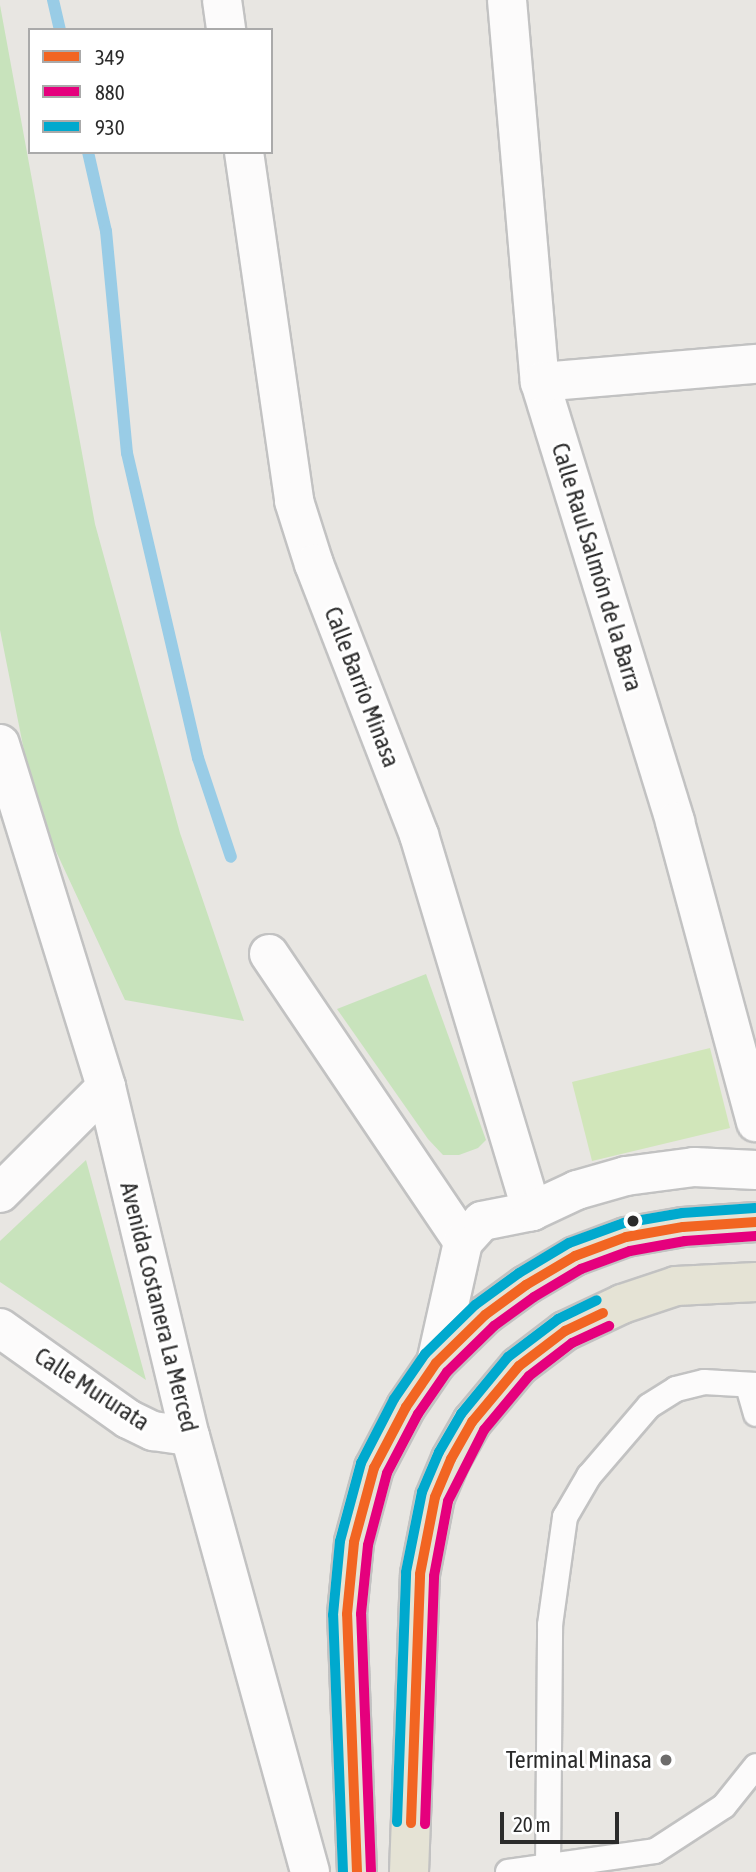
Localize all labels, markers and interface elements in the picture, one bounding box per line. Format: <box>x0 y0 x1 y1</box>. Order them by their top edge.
legend <box>28 28 273 154</box>
text: 349 <box>95 45 125 69</box>
text: 880 <box>95 80 125 104</box>
text: 930 <box>95 115 125 139</box>
street label: Calle Raul Salmón de la Barra <box>546 439 648 695</box>
street label: Calle Barrio Minasa <box>318 603 406 771</box>
street label: Avenida Costanera La Merced <box>114 1179 204 1435</box>
unlabelled marker <box>626 1214 640 1228</box>
street label: Calle Mururata <box>29 1341 155 1437</box>
place label: Terminal Minasa <box>506 1746 652 1774</box>
marker: Terminal Minasa <box>658 1752 674 1768</box>
scale bar <box>504 1798 623 1842</box>
text: 20 m <box>513 1812 551 1836</box>

